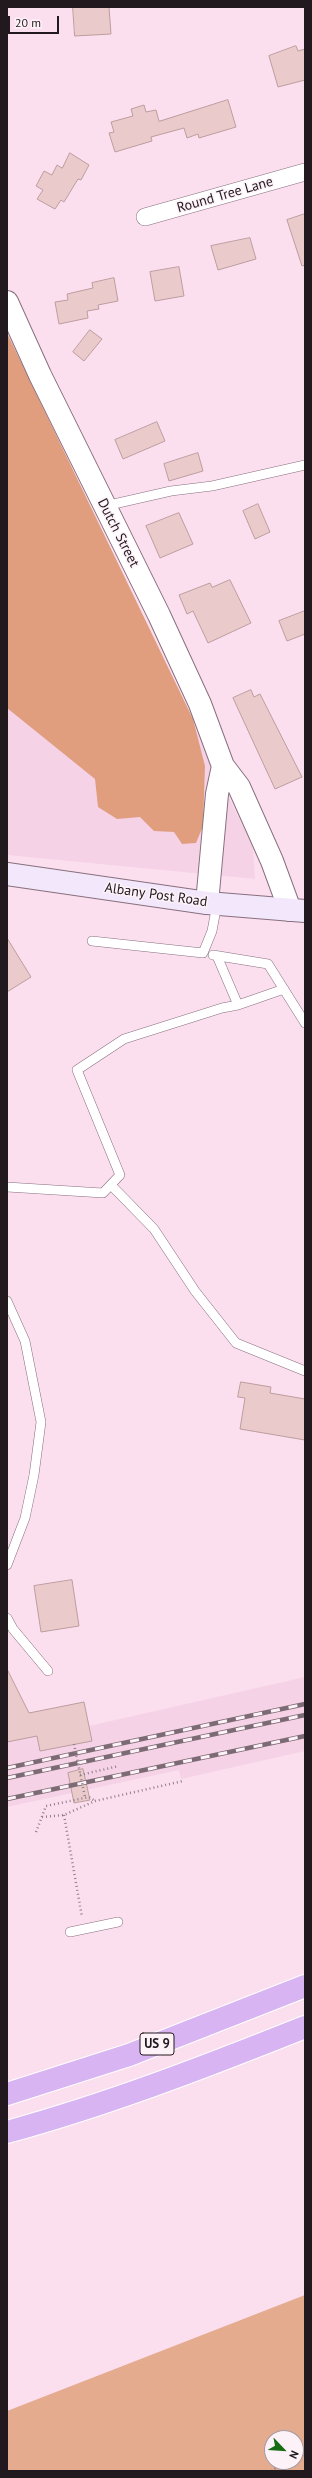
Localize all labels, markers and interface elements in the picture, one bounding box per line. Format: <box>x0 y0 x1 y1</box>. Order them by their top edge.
scale bar <box>10 8 61 34</box>
text: 20 m <box>15 15 41 30</box>
street label: Round Tree Lane <box>175 173 275 217</box>
street label: Dutch Street <box>94 496 142 570</box>
street label: Albany Post Road <box>104 879 208 911</box>
road number: US 9 <box>140 2033 174 2055</box>
north arrow <box>264 2430 304 2470</box>
text: N <box>286 2448 302 2461</box>

